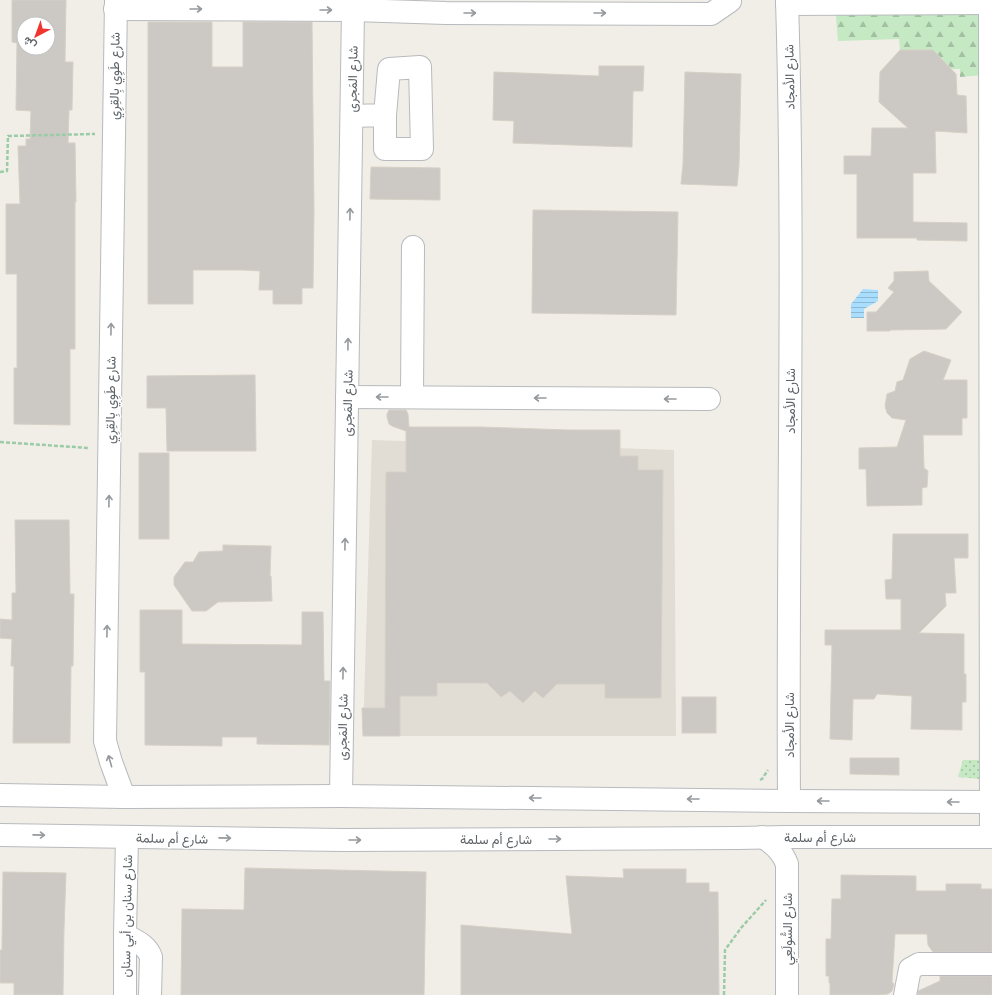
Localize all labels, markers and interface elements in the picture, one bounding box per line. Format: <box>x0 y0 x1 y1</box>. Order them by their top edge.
one-way arrow <box>189 5 202 13</box>
one-way arrow <box>319 6 332 14</box>
one-way arrow <box>463 9 476 17</box>
one-way arrow <box>593 9 606 17</box>
north arrow <box>16 16 56 56</box>
street label: شارع طَوِي بِالقِرِي <box>106 32 126 120</box>
text: ش <box>21 34 39 52</box>
street label: شارع الأمجاد <box>781 44 800 110</box>
street label: شارع المَجرى <box>344 46 363 113</box>
one-way arrow <box>346 208 354 221</box>
one-way arrow <box>107 323 115 336</box>
one-way arrow <box>344 338 352 351</box>
street label: شارع طَوِي بِالقِرِي <box>102 356 122 444</box>
street label: شارع الأمجاد <box>783 368 800 434</box>
street label: شارع المَجرى <box>339 370 358 437</box>
one-way arrow <box>376 393 389 401</box>
one-way arrow <box>534 394 547 402</box>
one-way arrow <box>664 395 677 403</box>
one-way arrow <box>105 495 112 508</box>
one-way arrow <box>341 538 349 551</box>
one-way arrow <box>103 625 111 638</box>
one-way arrow <box>339 667 347 680</box>
street label: شارع الأمجاد <box>782 692 799 758</box>
street label: شارع المَجرى <box>334 694 353 761</box>
one-way arrow <box>106 754 113 767</box>
one-way arrow <box>529 794 542 802</box>
one-way arrow <box>687 796 700 803</box>
one-way arrow <box>817 797 830 805</box>
one-way arrow <box>947 798 960 806</box>
street label: شارع أم سلمة <box>136 830 208 849</box>
street label: شارع أم سلمة <box>784 830 856 847</box>
one-way arrow <box>32 831 45 839</box>
street label: شارع أم سلمة <box>460 832 532 849</box>
one-way arrow <box>218 835 231 842</box>
one-way arrow <box>548 835 561 843</box>
one-way arrow <box>348 836 361 844</box>
street label: شارع سنان بن أبي سنان <box>118 854 138 978</box>
street label: شارع السُّولَعِي <box>780 893 798 965</box>

